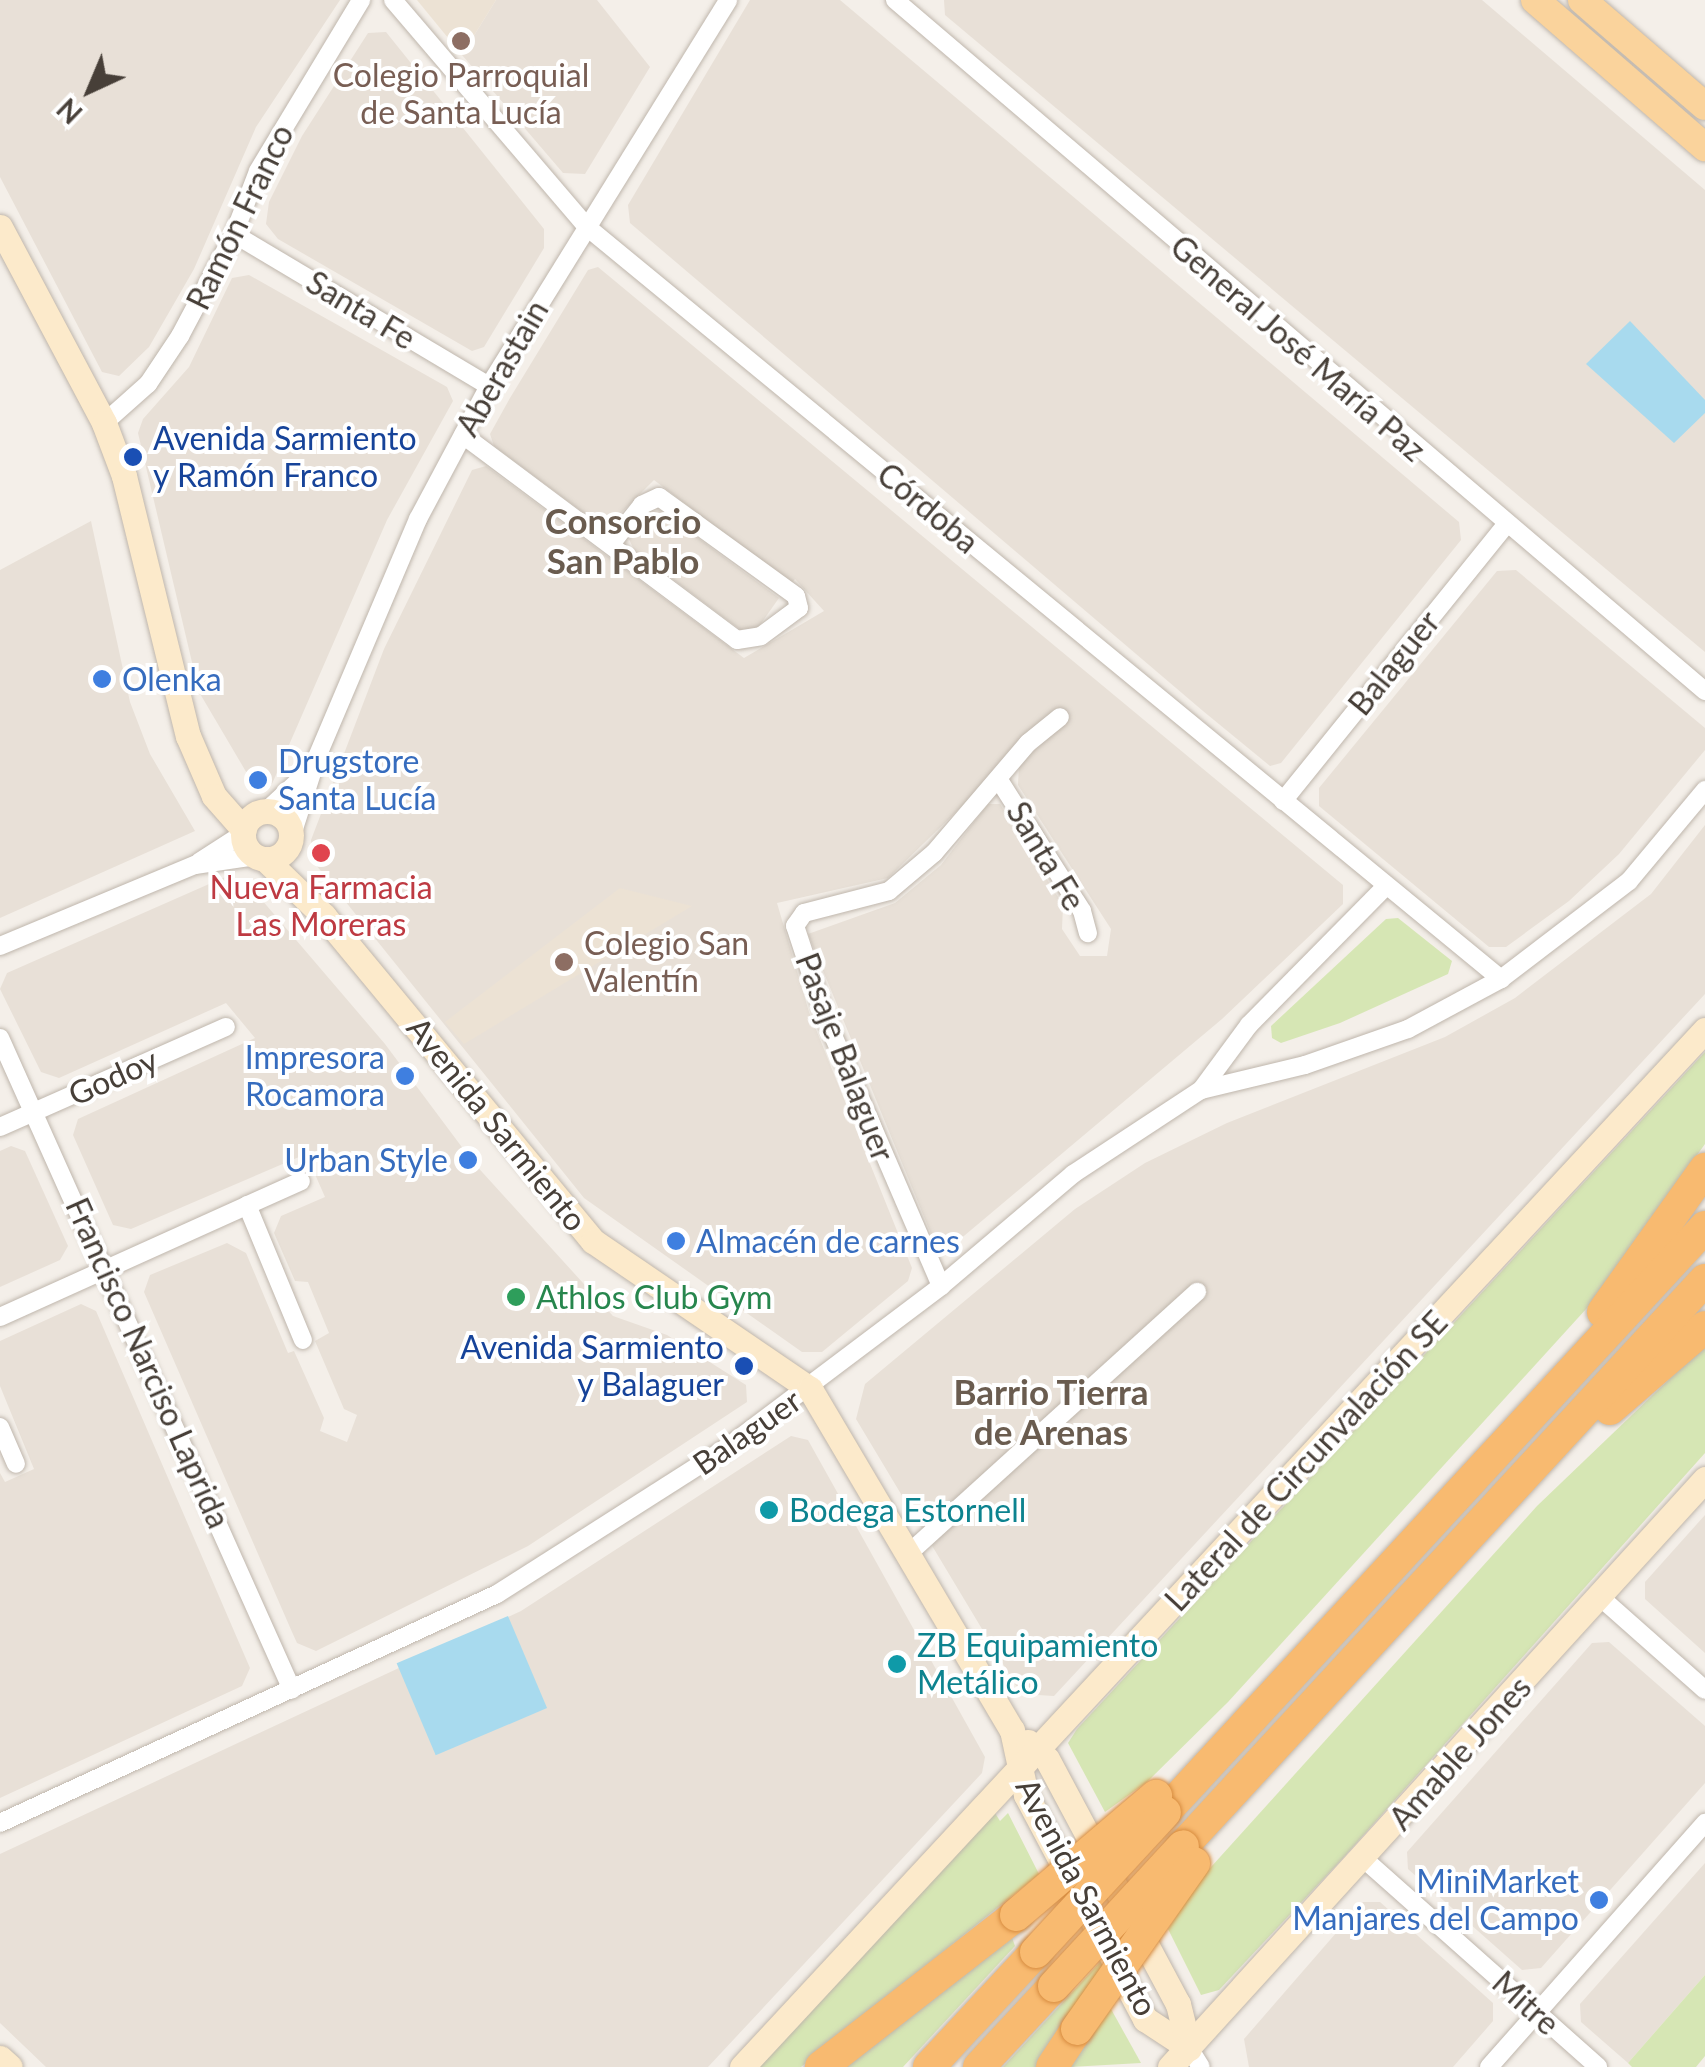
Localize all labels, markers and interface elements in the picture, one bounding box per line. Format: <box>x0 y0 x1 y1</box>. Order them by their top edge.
marker: Colegio Parroquial de Santa Lucía <box>450 30 472 52</box>
north arrow <box>40 40 140 140</box>
place label: Colegio Parroquial de Santa Lucía <box>333 57 589 132</box>
text: N <box>50 92 89 131</box>
street label: Ramón Franco <box>179 118 301 316</box>
street label: General José María Paz <box>1163 227 1433 469</box>
street label: Santa Fe <box>300 263 422 357</box>
street label: Aberastain <box>448 293 556 443</box>
place label: Avenida Sarmiento y Ramón Franco <box>153 420 417 495</box>
marker: Avenida Sarmiento y Ramón Franco <box>122 446 144 468</box>
street label: Córdoba <box>870 455 986 561</box>
district label: Consorcio San Pablo <box>545 499 701 581</box>
street label: Balaguer <box>1340 603 1448 723</box>
place label: Olenka <box>122 660 222 698</box>
marker: Olenka <box>91 668 113 690</box>
place label: Drugstore Santa Lucía <box>278 743 436 818</box>
marker: Drugstore Santa Lucía <box>247 769 269 791</box>
street label: Santa Fe <box>999 795 1093 917</box>
marker: Nueva Farmacia Las Moreras <box>310 842 332 864</box>
place label: Nueva Farmacia Las Moreras <box>209 869 433 944</box>
place label: Colegio San Valentín <box>584 925 749 1000</box>
street label: Pasaje Balaguer <box>788 947 902 1167</box>
marker: Colegio San Valentín <box>553 951 575 973</box>
street label: Avenida Sarmiento <box>399 1009 595 1239</box>
place label: Impresora Rocamora <box>245 1039 385 1114</box>
street label: Godoy <box>63 1040 163 1114</box>
marker: Impresora Rocamora <box>394 1065 416 1087</box>
place label: Urban Style <box>284 1141 448 1179</box>
marker: Urban Style <box>457 1149 479 1171</box>
street label: Francisco Narciso Laprida <box>58 1192 238 1534</box>
place label: Almacén de carnes <box>696 1222 960 1260</box>
marker: Almacén de carnes <box>665 1230 687 1252</box>
place label: Athlos Club Gym <box>536 1278 772 1316</box>
marker: Athlos Club Gym <box>505 1286 527 1308</box>
street label: Lateral de Circunvalación SE <box>1157 1303 1455 1619</box>
place label: Avenida Sarmiento y Balaguer <box>460 1329 724 1404</box>
marker: Avenida Sarmiento y Balaguer <box>733 1355 755 1377</box>
district label: Barrio Tierra de Arenas <box>953 1370 1149 1452</box>
street label: Balaguer <box>686 1381 808 1483</box>
place label: Bodega Estornell <box>789 1491 1026 1529</box>
marker: Bodega Estornell <box>758 1499 780 1521</box>
place label: ZB Equipamiento Metálico <box>917 1627 1158 1702</box>
marker: ZB Equipamiento Metálico <box>886 1653 908 1675</box>
street label: Amable Jones <box>1381 1668 1539 1838</box>
street label: Avenida Sarmiento <box>1008 1772 1166 2022</box>
place label: MiniMarket Manjares del Campo <box>1292 1863 1579 1938</box>
marker: MiniMarket Manjares del Campo <box>1588 1889 1610 1911</box>
street label: Mitre <box>1485 1963 1567 2043</box>

